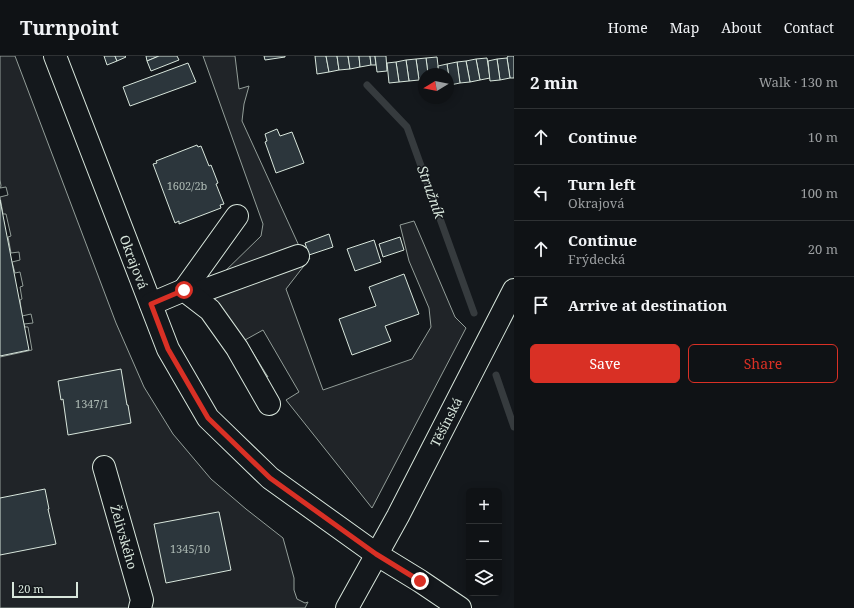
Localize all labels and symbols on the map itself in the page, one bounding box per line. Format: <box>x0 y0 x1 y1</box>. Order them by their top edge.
north arrow <box>418 68 454 104</box>
water label: Stružník <box>413 163 450 222</box>
house number: 1602/2b <box>167 178 208 193</box>
street label: Okrajová <box>115 232 153 292</box>
route start <box>175 281 193 299</box>
street label: Těšínská <box>426 394 466 450</box>
house number: 1347/1 <box>75 396 109 411</box>
street label: Želivského <box>106 503 142 571</box>
house number: 1345/10 <box>170 541 210 556</box>
route end <box>411 572 429 590</box>
scale bar <box>12 580 78 599</box>

